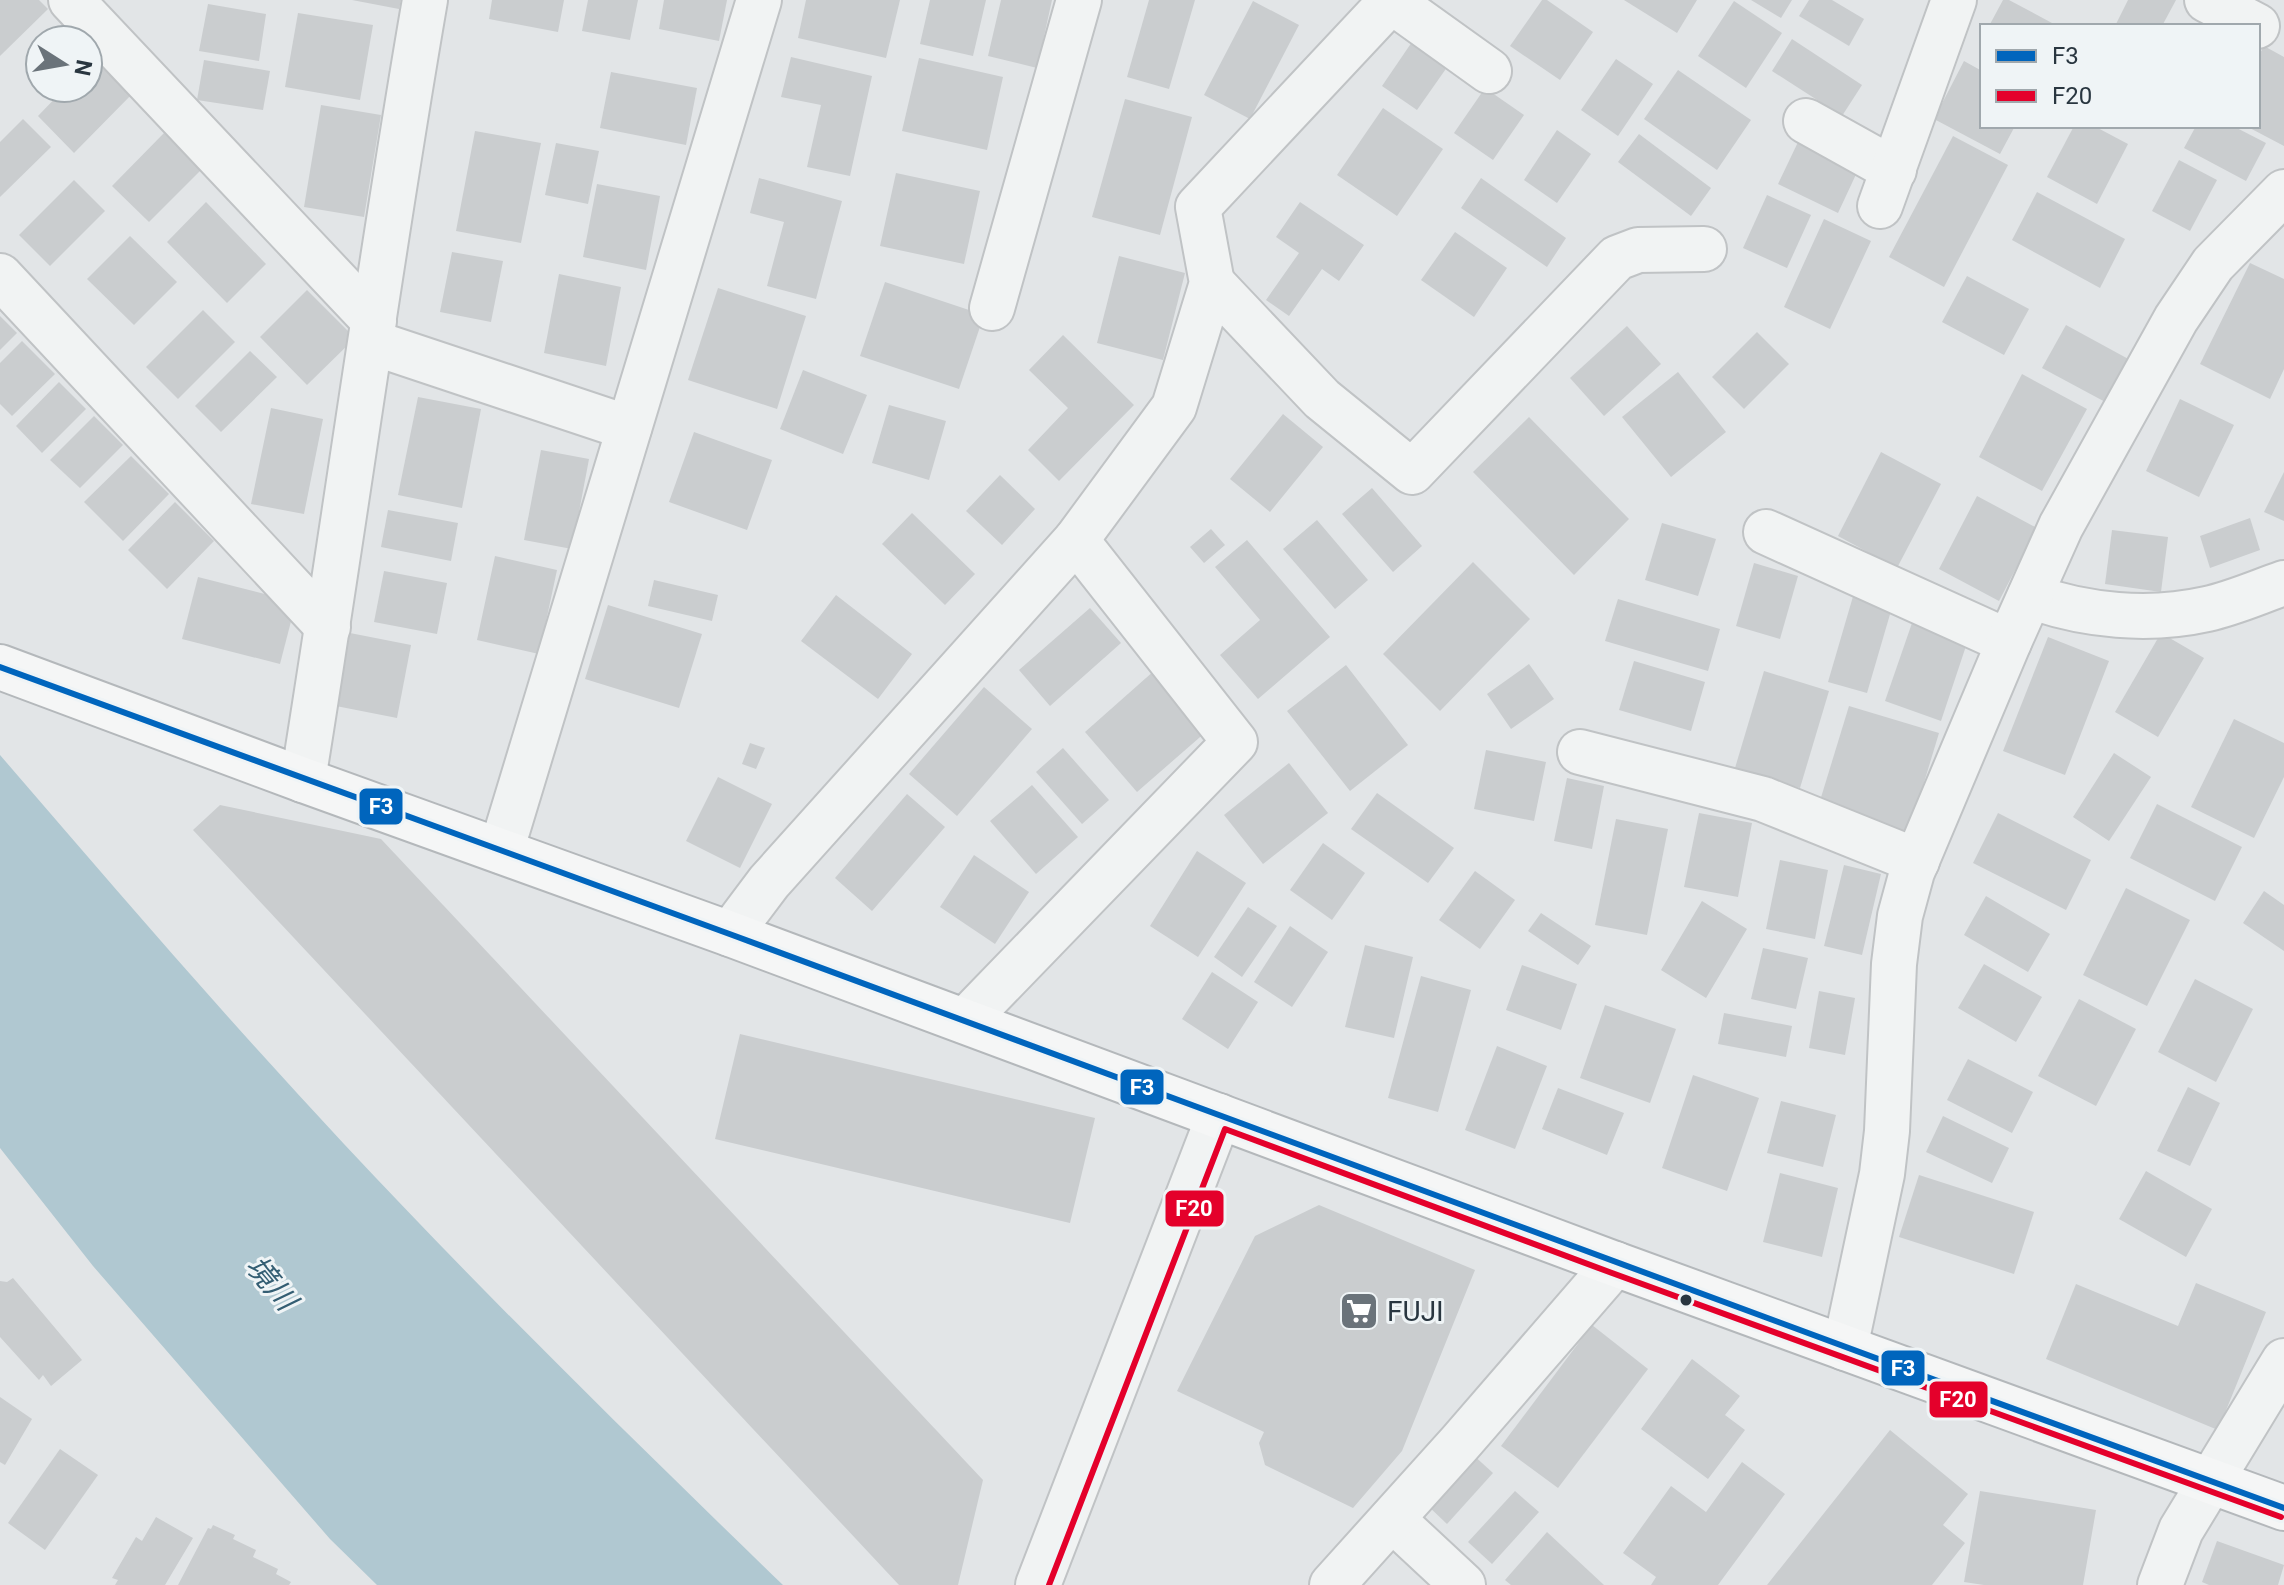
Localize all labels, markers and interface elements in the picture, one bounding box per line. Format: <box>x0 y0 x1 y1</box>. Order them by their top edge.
north arrow <box>24 24 104 104</box>
legend <box>1980 24 2260 128</box>
text: F3 <box>2052 42 2079 70</box>
text: N <box>69 58 97 78</box>
text: F20 <box>2052 82 2092 110</box>
line badge: F3 <box>358 787 404 826</box>
text: F3 <box>369 794 393 819</box>
line badge: F3 <box>1119 1068 1165 1106</box>
text: F3 <box>1130 1075 1154 1100</box>
line badge: F20 <box>1164 1189 1225 1228</box>
text: F20 <box>1175 1196 1213 1221</box>
water label: 境川 <box>239 1248 306 1319</box>
supermarket icon: FUJI <box>1338 1290 1380 1332</box>
unlabelled marker <box>1678 1292 1694 1308</box>
place label: FUJI <box>1387 1295 1444 1328</box>
line badge: F3 <box>1880 1349 1926 1387</box>
text: F3 <box>1891 1356 1915 1381</box>
line badge: F20 <box>1928 1380 1989 1419</box>
text: F20 <box>1939 1387 1977 1412</box>

